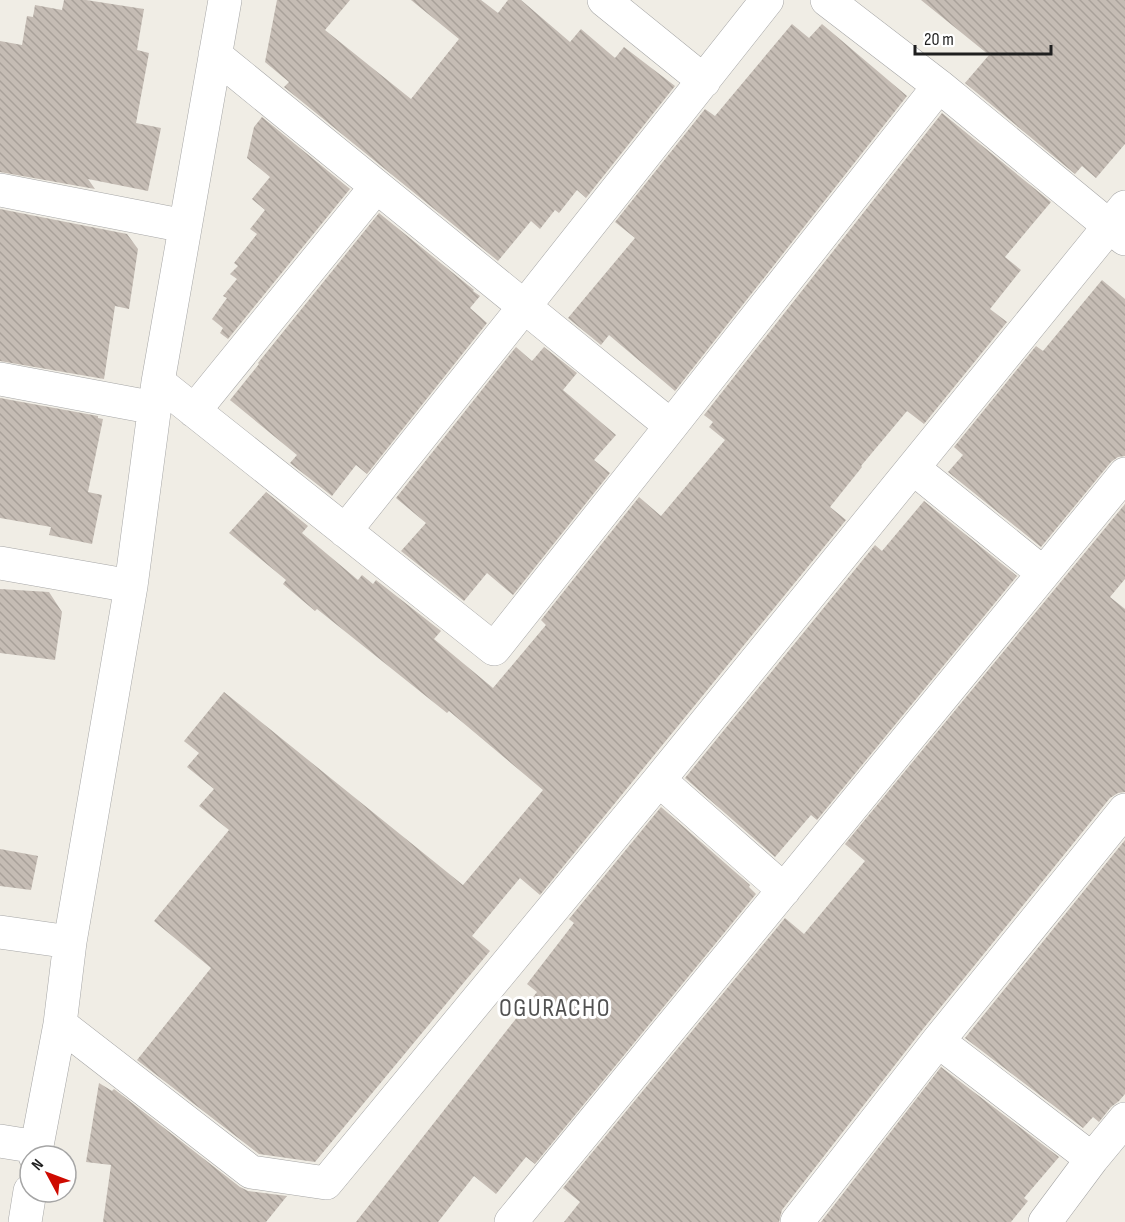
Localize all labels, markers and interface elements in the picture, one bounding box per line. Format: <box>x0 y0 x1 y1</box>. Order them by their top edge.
scale bar <box>915 18 1052 56</box>
text: 20 m <box>924 29 954 50</box>
district label: OGURACHO <box>499 993 611 1024</box>
north arrow <box>18 1144 78 1204</box>
text: N <box>28 1156 48 1175</box>

